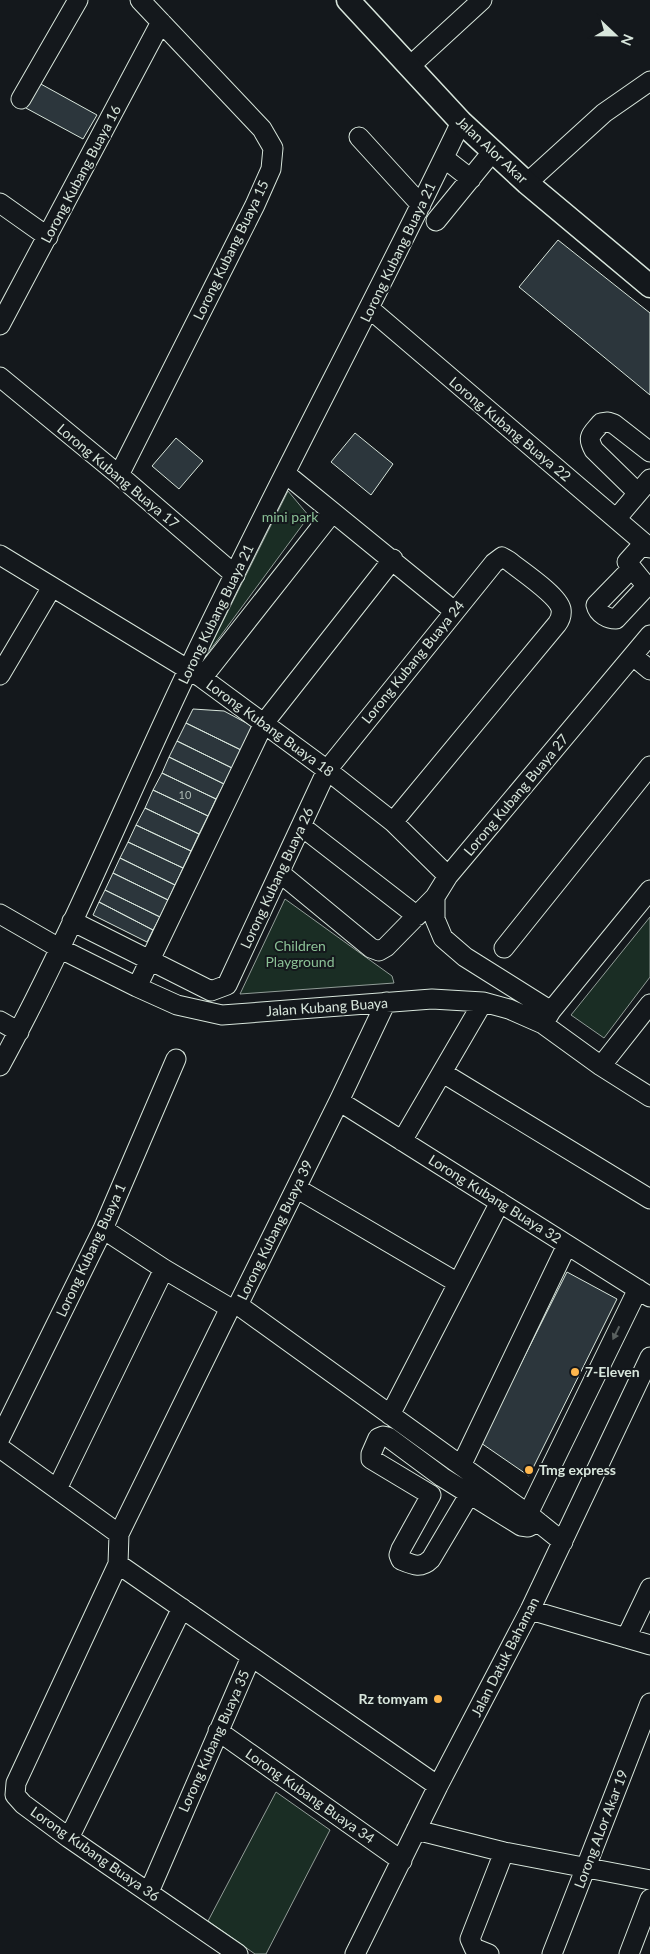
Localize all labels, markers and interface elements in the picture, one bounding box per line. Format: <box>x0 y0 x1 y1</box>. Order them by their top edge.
north arrow <box>590 10 640 60</box>
text: N <box>618 32 637 48</box>
street label: Lorong Kubang Buaya 16 <box>37 102 124 246</box>
street label: Jalan Alor Akar <box>453 112 531 187</box>
street label: Lorong Kubang Buaya 15 <box>189 177 272 323</box>
street label: Lorong Kubang Buaya 21 <box>356 179 439 325</box>
street label: Lorong Kubang Buaya 22 <box>446 373 575 484</box>
street label: Lorong Kubang Buaya 17 <box>54 420 183 531</box>
park label: mini park <box>262 508 319 525</box>
street label: Lorong Kubang Buaya 21 <box>174 541 257 687</box>
street label: Lorong Kubang Buaya 24 <box>358 597 468 727</box>
street label: Lorong Kubang Buaya 18 <box>203 676 337 780</box>
street label: Lorong Kubang Buaya 27 <box>460 730 571 859</box>
house number: 10 <box>179 788 192 801</box>
street label: Lorong Kubang Buaya 26 <box>236 805 317 951</box>
park label: Children Playground <box>265 937 335 970</box>
street label: Jalan Kubang Buaya <box>266 994 388 1019</box>
street label: Lorong Kubang Buaya 32 <box>426 1151 565 1246</box>
street label: Lorong Kubang Buaya 39 <box>233 1157 316 1303</box>
street label: Lorong Kubang Buaya 1 <box>52 1180 129 1319</box>
one-way arrow <box>612 1326 620 1340</box>
place label: 7-Eleven <box>585 1363 640 1380</box>
marker: 7-Eleven <box>569 1366 581 1378</box>
place label: Tmg express <box>539 1461 616 1478</box>
marker: Tmg express <box>523 1464 535 1476</box>
street label: Jalan Datuk Bahaman <box>467 1594 542 1719</box>
street label: Lorong Kubang Buaya 35 <box>175 1667 253 1814</box>
place label: Rz tomyam <box>358 1690 428 1707</box>
marker: Rz tomyam <box>432 1693 444 1705</box>
street label: Lorong Kubang Buaya 34 <box>243 1745 378 1847</box>
street label: Lorong ALor Akar 19 <box>570 1767 631 1891</box>
street label: Lorong Kubang Buaya 36 <box>28 1803 163 1905</box>

